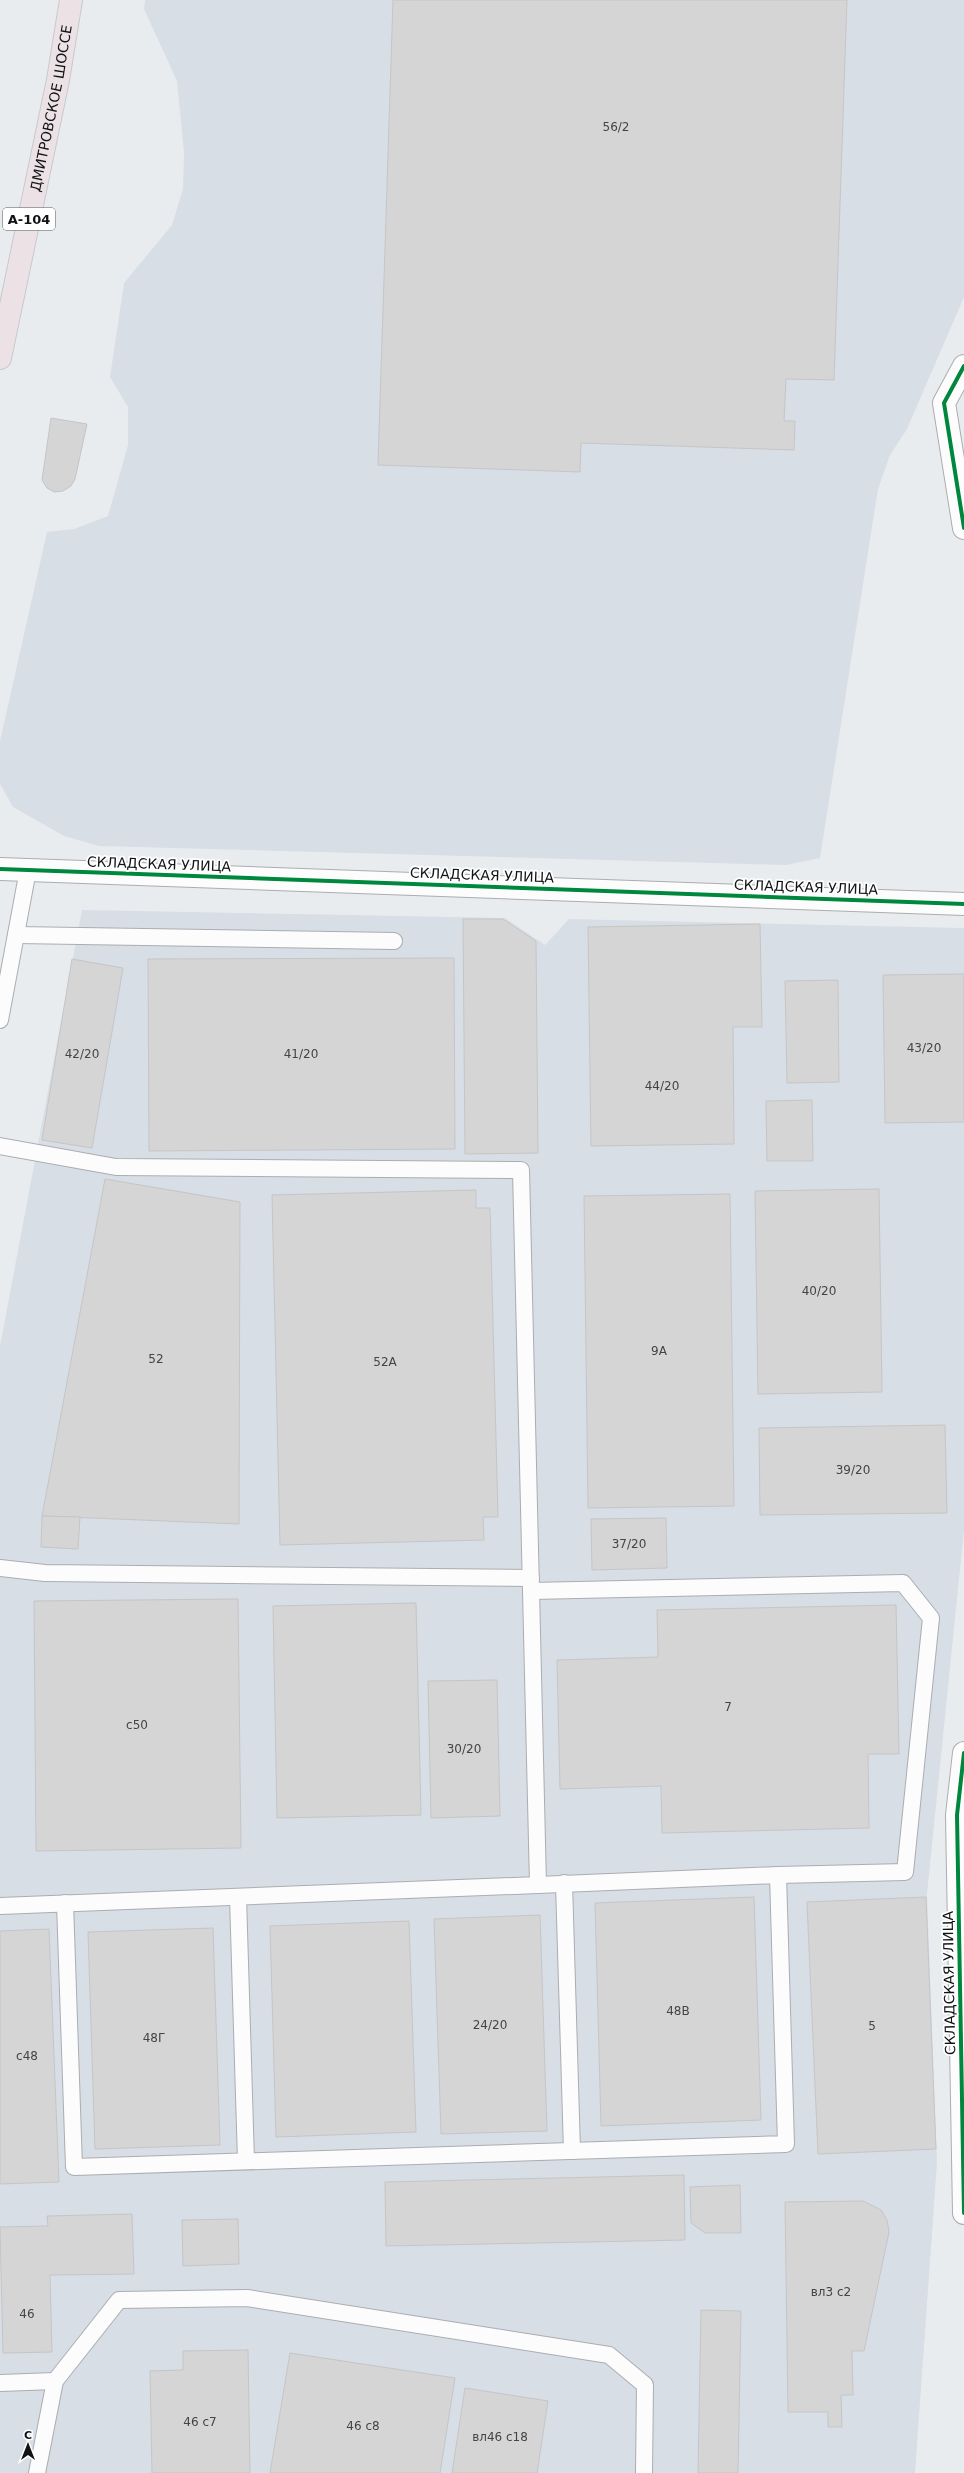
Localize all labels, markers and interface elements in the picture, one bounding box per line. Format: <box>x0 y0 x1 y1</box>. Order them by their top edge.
street label: ДМИТРОВСКОЕ ШОССЕ <box>27 24 75 193</box>
house number: 56/2 <box>603 120 629 134</box>
road number: А-104 <box>3 208 55 230</box>
street label: СКЛАДСКАЯ УЛИЦА <box>87 853 232 875</box>
street label: СКЛАДСКАЯ УЛИЦА <box>410 864 555 886</box>
street label: СКЛАДСКАЯ УЛИЦА <box>734 876 879 898</box>
house number: 43/20 <box>907 1041 941 1055</box>
house number: 42/20 <box>65 1047 99 1061</box>
house number: 41/20 <box>284 1047 318 1061</box>
house number: 44/20 <box>645 1079 679 1093</box>
house number: 40/20 <box>802 1284 836 1298</box>
house number: 9А <box>651 1344 668 1358</box>
house number: 52 <box>148 1352 164 1366</box>
house number: 52А <box>373 1355 398 1369</box>
house number: 39/20 <box>836 1463 870 1477</box>
house number: 37/20 <box>612 1537 646 1551</box>
house number: 7 <box>724 1700 732 1714</box>
house number: с50 <box>126 1718 148 1732</box>
house number: 30/20 <box>447 1742 481 1756</box>
street label: СКЛАДСКАЯ УЛИЦА <box>940 1910 958 2055</box>
house number: 48В <box>666 2004 690 2018</box>
house number: 24/20 <box>473 2018 507 2032</box>
house number: 5 <box>868 2019 876 2033</box>
house number: 48Г <box>143 2031 165 2045</box>
house number: с48 <box>16 2049 38 2063</box>
house number: вл3 с2 <box>811 2285 851 2299</box>
house number: 46 <box>19 2307 35 2321</box>
house number: 46 с7 <box>183 2415 217 2429</box>
house number: 46 с8 <box>346 2419 380 2433</box>
north arrow <box>8 2425 48 2465</box>
text: С <box>24 2429 32 2442</box>
house number: вл46 с18 <box>472 2430 528 2444</box>

